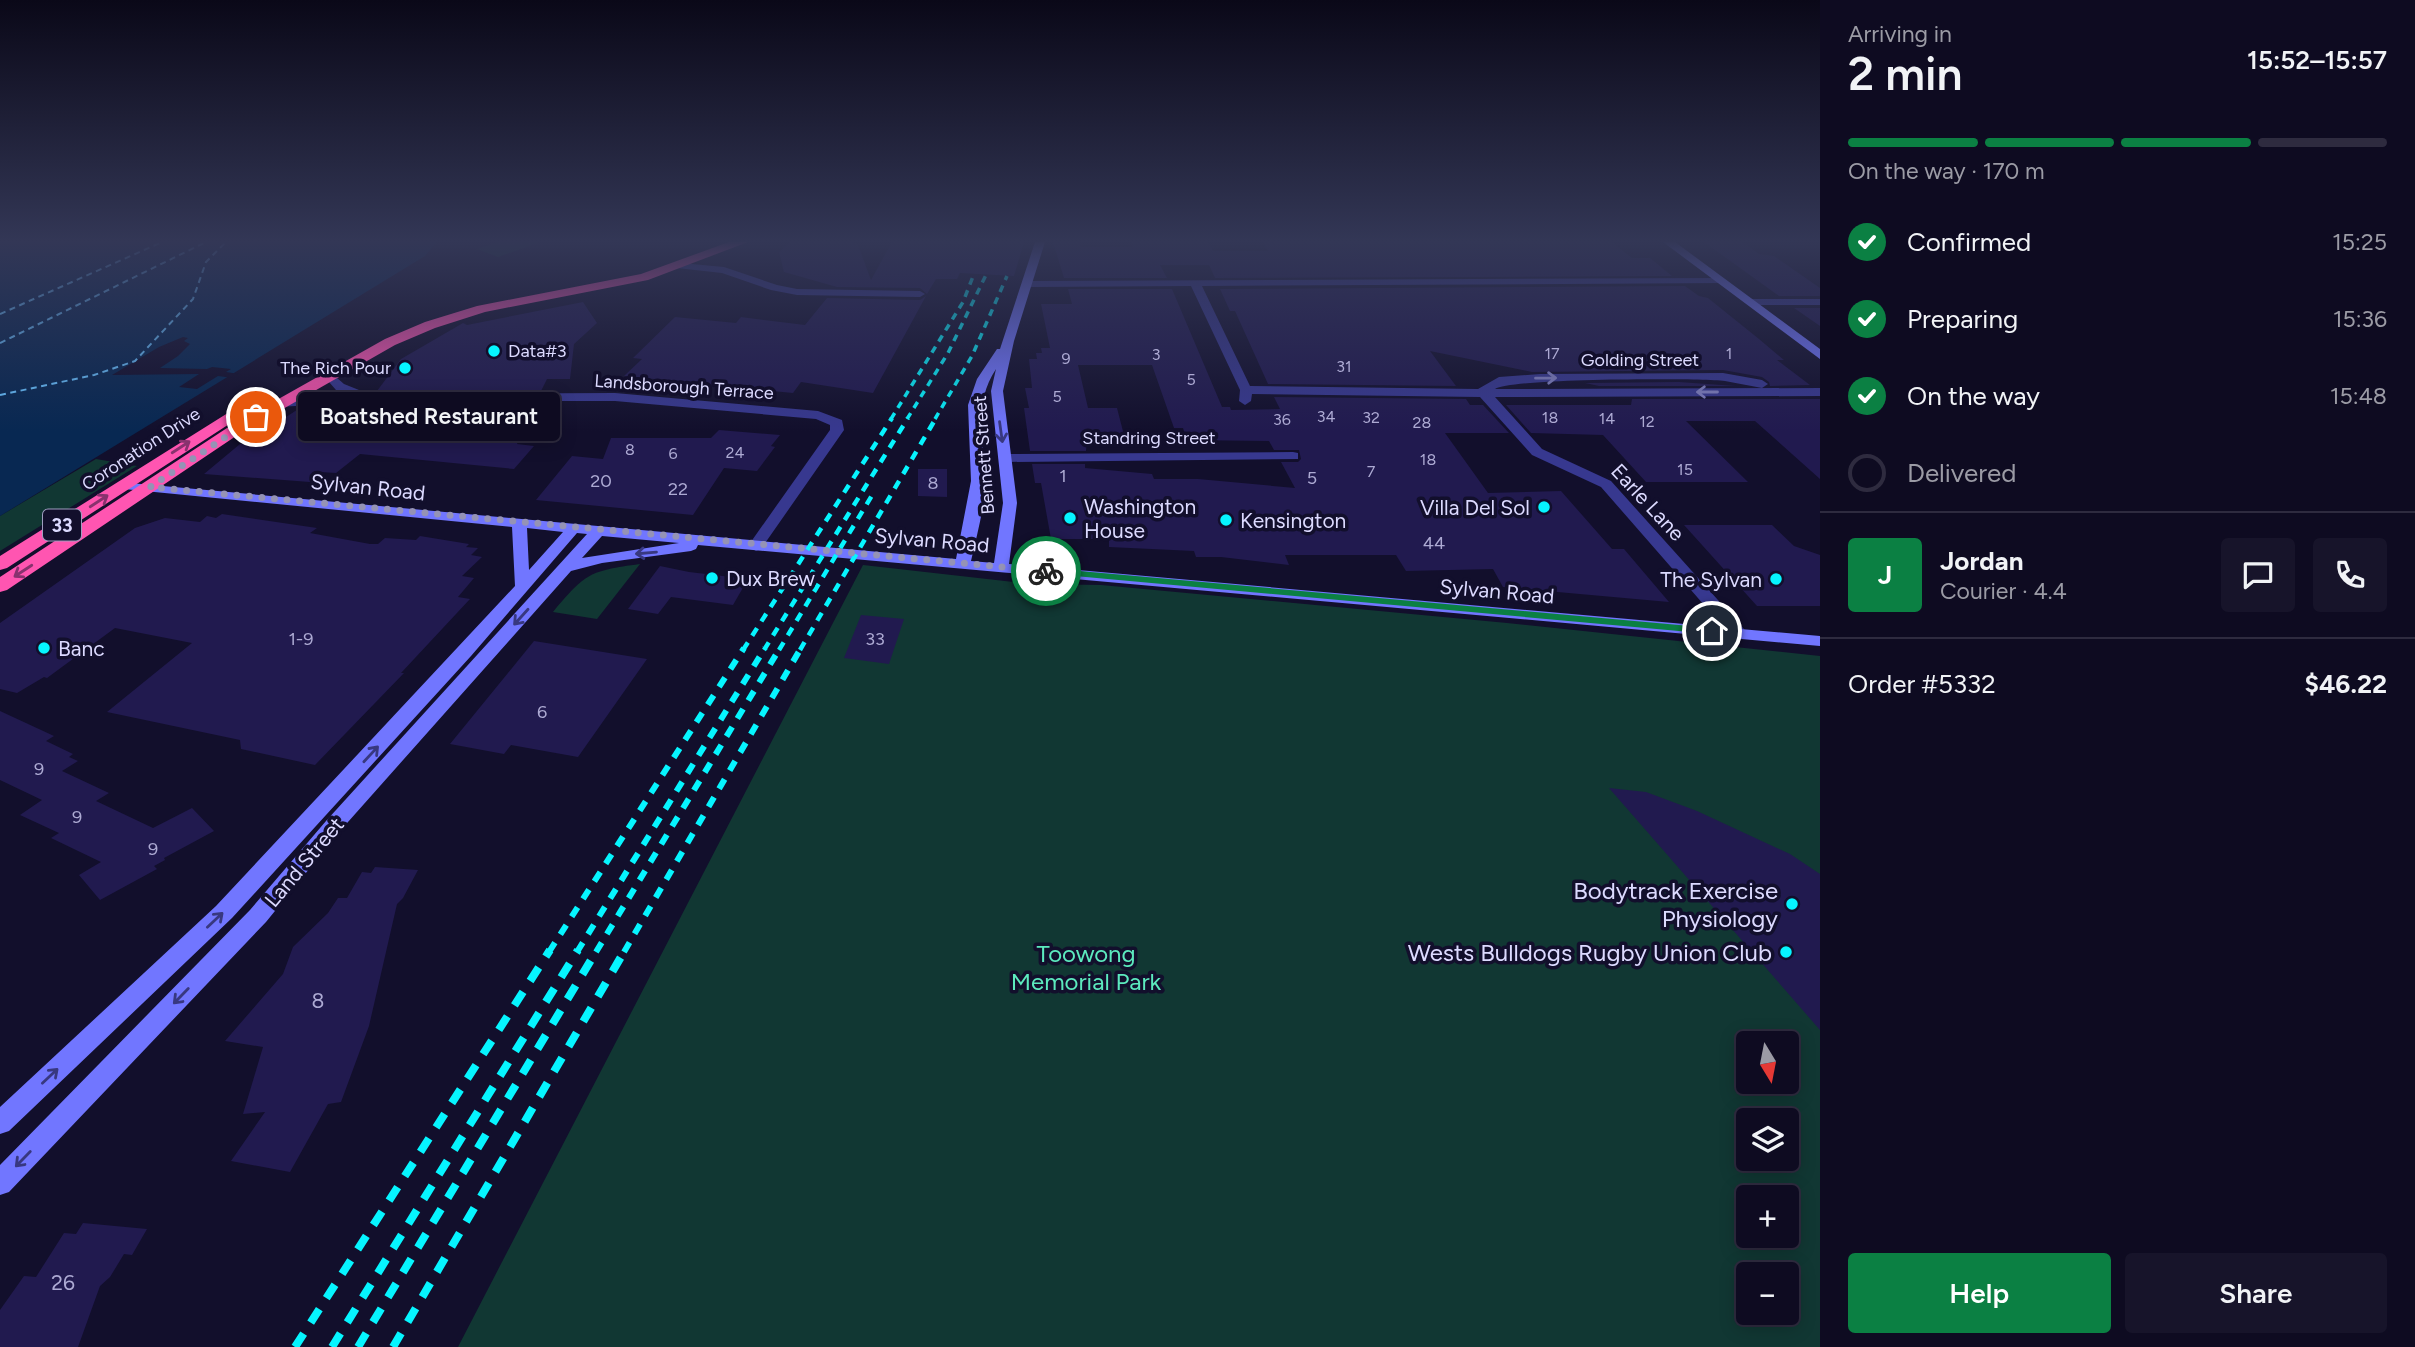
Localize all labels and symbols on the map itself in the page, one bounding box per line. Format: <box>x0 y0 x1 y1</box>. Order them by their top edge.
place label: Data#3 <box>508 340 567 362</box>
marker: Data#3 <box>486 343 502 359</box>
house number: 17 <box>1544 344 1560 363</box>
house number: 1 <box>1726 344 1732 363</box>
house number: 3 <box>1152 345 1160 364</box>
house number: 9 <box>1061 349 1071 368</box>
street label: Golding Street <box>1581 349 1699 371</box>
place label: The Rich Pour <box>280 357 391 379</box>
house number: 31 <box>1336 357 1352 376</box>
marker: The Rich Pour <box>397 360 413 376</box>
street label: Landsborough Terrace <box>594 370 775 404</box>
house number: 5 <box>1186 370 1196 389</box>
one-way arrow <box>1534 371 1557 385</box>
one-way arrow <box>1696 385 1719 399</box>
pin <box>226 387 286 447</box>
house number: 5 <box>1052 387 1062 406</box>
callout: Boatshed Restaurant <box>298 392 560 442</box>
street label: Bennett Street <box>969 395 999 515</box>
street label: Coronation Drive <box>78 402 204 495</box>
house number: 34 <box>1317 407 1335 426</box>
house number: 32 <box>1362 408 1380 427</box>
house number: 18 <box>1542 408 1558 427</box>
house number: 14 <box>1599 409 1615 428</box>
house number: 36 <box>1273 410 1291 429</box>
house number: 12 <box>1639 412 1655 431</box>
house number: 28 <box>1413 413 1431 432</box>
one-way arrow <box>995 420 1008 443</box>
street label: Standring Street <box>1082 427 1216 449</box>
one-way arrow <box>171 440 190 455</box>
house number: 8 <box>625 440 635 459</box>
house number: 24 <box>726 443 744 462</box>
house number: 6 <box>668 444 678 463</box>
house number: 18 <box>1420 450 1436 469</box>
street label: Earle Lane <box>1606 458 1690 546</box>
house number: 15 <box>1677 460 1693 479</box>
house number: 7 <box>1367 462 1376 481</box>
house number: 1 <box>1059 465 1067 487</box>
house number: 5 <box>1307 467 1317 489</box>
street label: Sylvan Road <box>309 469 427 505</box>
house number: 20 <box>590 470 612 492</box>
house number: 8 <box>927 472 939 494</box>
house number: 22 <box>668 478 688 500</box>
one-way arrow <box>88 494 108 508</box>
place label: Washington House <box>1084 494 1196 543</box>
place label: Villa Del Sol <box>1420 495 1530 520</box>
marker: Villa Del Sol <box>1536 499 1552 515</box>
place label: Kensington <box>1240 508 1346 533</box>
road number: 33 <box>43 510 81 540</box>
marker: Washington House <box>1062 510 1078 526</box>
marker: Kensington <box>1218 512 1234 528</box>
street label: Sylvan Road <box>874 523 990 557</box>
house number: 44 <box>1423 532 1445 554</box>
courier <box>1011 536 1081 606</box>
one-way arrow <box>635 547 658 560</box>
one-way arrow <box>13 564 33 578</box>
place label: Dux Brew <box>726 566 815 591</box>
place label: The Sylvan <box>1660 567 1762 592</box>
marker: Dux Brew <box>704 570 720 586</box>
marker: The Sylvan <box>1768 571 1784 587</box>
street label: Sylvan Road <box>1439 574 1555 608</box>
pin <box>1682 601 1742 661</box>
one-way arrow <box>513 608 529 626</box>
house number: 1-9 <box>288 628 314 650</box>
house number: 33 <box>865 628 885 650</box>
place label: Banc <box>58 636 105 661</box>
marker: Banc <box>36 640 52 656</box>
house number: 6 <box>537 701 547 723</box>
one-way arrow <box>362 746 379 763</box>
house number: 9 <box>34 758 44 780</box>
house number: 9 <box>72 806 82 828</box>
street label: Land Street <box>259 812 349 912</box>
house number: 9 <box>148 838 158 860</box>
place label: Bodytrack Exercise Physiology <box>1573 876 1778 933</box>
marker: Bodytrack Exercise Physiology <box>1784 896 1800 912</box>
one-way arrow <box>206 911 223 928</box>
place label: Wests Bulldogs Rugby Union Club <box>1408 938 1772 967</box>
park label: Toowong Memorial Park <box>1011 939 1162 996</box>
marker: Wests Bulldogs Rugby Union Club <box>1778 944 1794 960</box>
one-way arrow <box>173 987 190 1004</box>
house number: 8 <box>312 988 324 1013</box>
north arrow <box>1736 1031 1799 1094</box>
one-way arrow <box>41 1068 58 1085</box>
one-way arrow <box>14 1150 31 1167</box>
house number: 26 <box>51 1270 75 1295</box>

